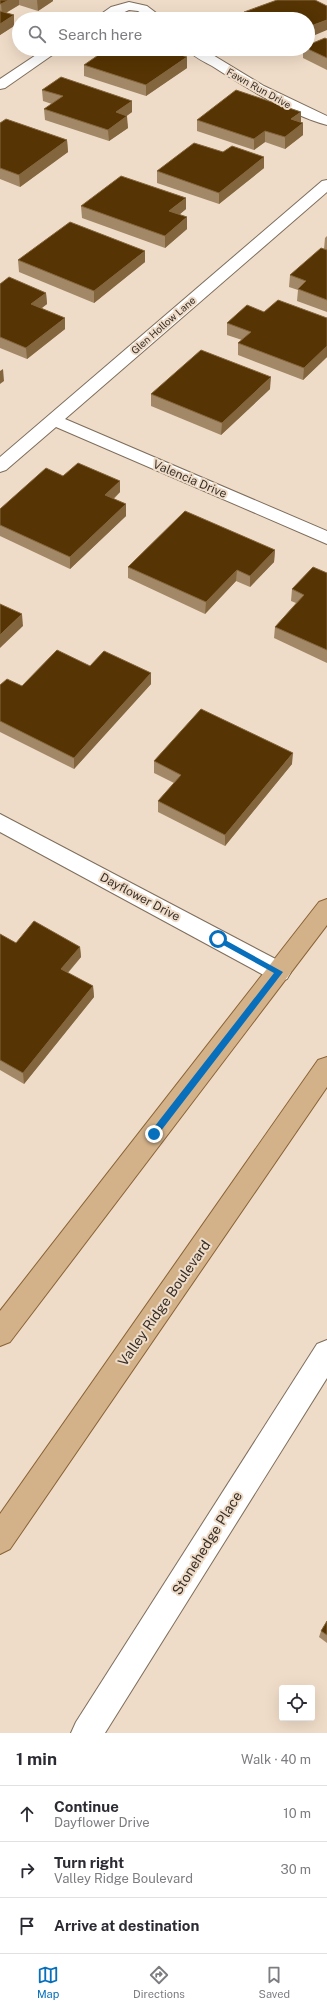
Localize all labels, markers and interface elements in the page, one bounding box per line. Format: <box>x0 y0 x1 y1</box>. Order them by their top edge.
search box <box>12 12 315 56</box>
icon: search <box>26 23 48 45</box>
text: Search here <box>58 26 142 43</box>
street label: Fawn Run Drive <box>225 65 294 111</box>
street label: Glen Hollow Lane <box>128 294 198 356</box>
street label: Valencia Drive <box>151 457 229 501</box>
street label: Dayflower Drive <box>98 870 182 924</box>
route start <box>209 930 227 948</box>
route end <box>145 1125 163 1143</box>
street label: Valley Ridge Boulevard <box>115 1237 213 1369</box>
street label: Stonehedge Place <box>169 1488 245 1598</box>
map controls <box>279 1685 315 1721</box>
button: locate <box>279 1685 315 1721</box>
text: 1 min <box>16 1749 57 1769</box>
text: Walk · 40 m <box>241 1752 311 1767</box>
text: Continue <box>54 1798 119 1815</box>
icon: ahead <box>16 1803 38 1825</box>
text: 10 m <box>283 1806 311 1821</box>
text: Dayflower Drive <box>54 1815 150 1830</box>
text: Turn right <box>54 1854 124 1871</box>
icon: right <box>16 1859 38 1881</box>
text: 30 m <box>281 1862 311 1877</box>
text: Valley Ridge Boulevard <box>54 1871 193 1886</box>
icon: arrive <box>16 1915 38 1937</box>
text: Arrive at destination <box>54 1917 199 1934</box>
tab: Map <box>37 1964 59 2000</box>
tab: Directions <box>133 1964 185 2000</box>
tab: Saved <box>259 1964 290 2000</box>

